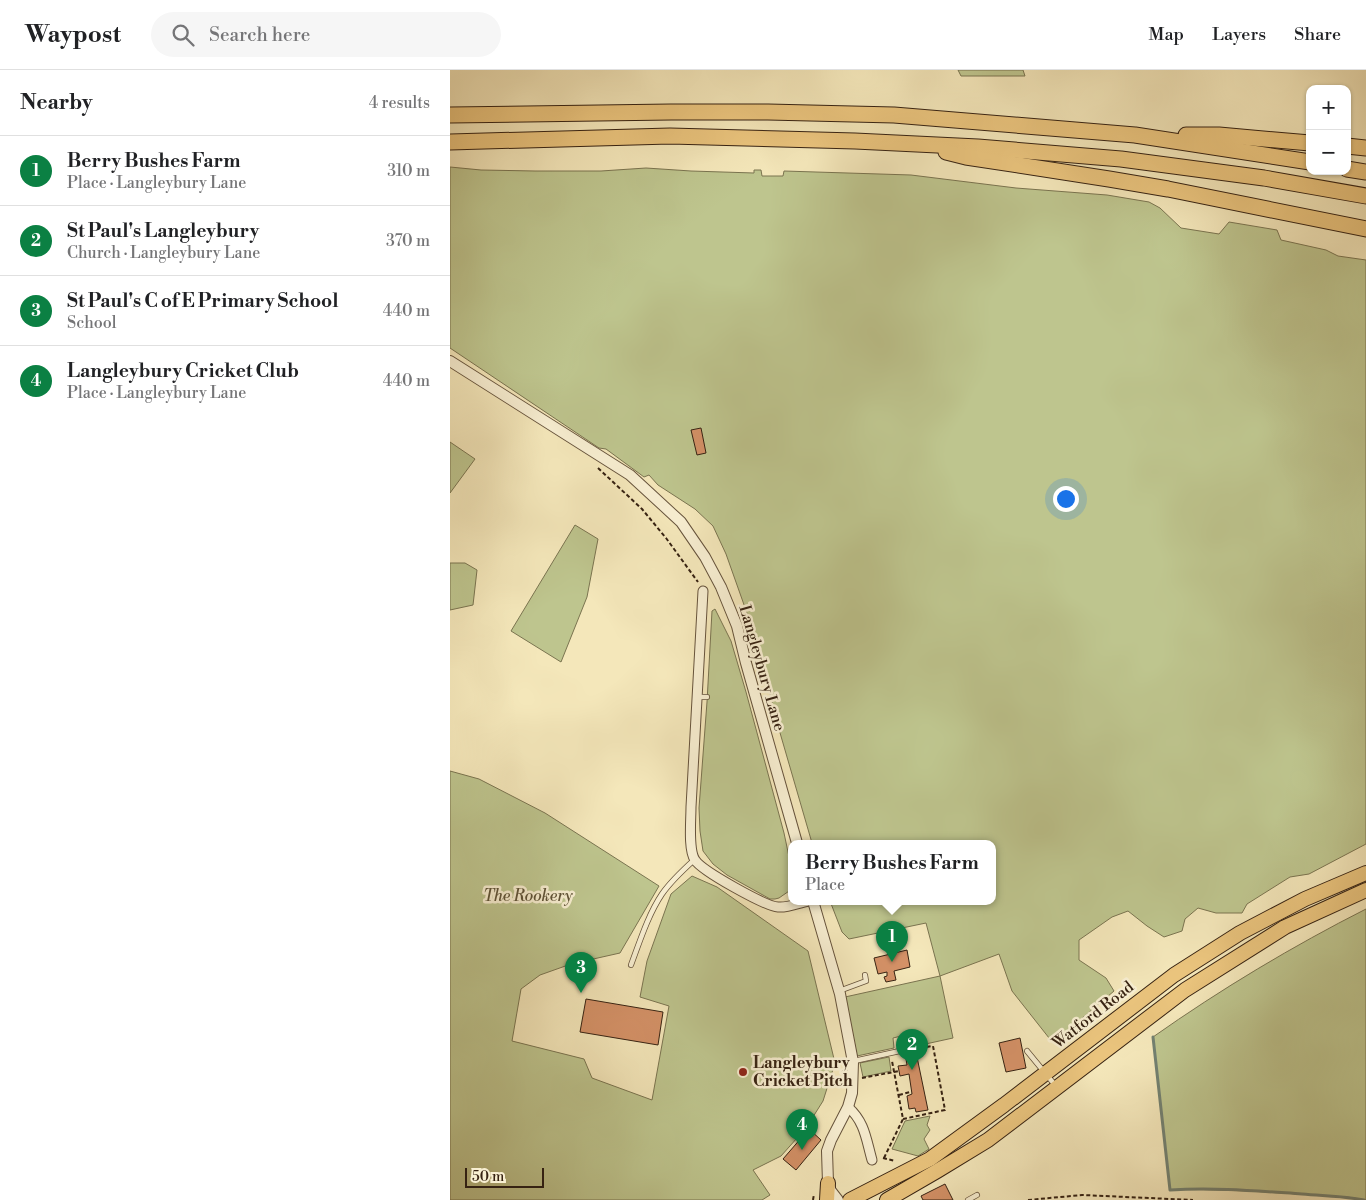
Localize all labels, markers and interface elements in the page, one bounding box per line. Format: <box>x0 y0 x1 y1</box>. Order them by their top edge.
search box <box>151 12 501 57</box>
text: Waypost <box>25 20 121 50</box>
icon: search <box>169 21 197 49</box>
text: Search here <box>209 23 310 47</box>
text: Map <box>1149 23 1184 46</box>
text: Layers <box>1212 23 1266 46</box>
text: Share <box>1294 23 1341 46</box>
map controls <box>1306 85 1351 175</box>
button: + <box>1306 85 1351 130</box>
text: Nearby <box>20 90 93 116</box>
text: 4 results <box>369 93 430 113</box>
button: − <box>1306 130 1351 175</box>
text: Berry Bushes Farm <box>67 149 241 173</box>
text: 1 <box>32 161 40 181</box>
text: 310 m <box>387 161 430 181</box>
text: Place · Langleybury Lane <box>67 173 246 193</box>
text: St Paul's Langleybury <box>67 219 259 243</box>
text: 2 <box>31 231 41 251</box>
text: 370 m <box>386 231 430 251</box>
text: Church · Langleybury Lane <box>67 243 260 263</box>
text: St Paul's C of E Primary School <box>67 289 339 313</box>
text: 3 <box>31 301 41 321</box>
text: 440 m <box>383 301 430 321</box>
text: School <box>67 313 116 333</box>
text: Langleybury Cricket Club <box>67 359 299 383</box>
text: 4 <box>31 371 41 391</box>
text: 440 m <box>383 371 430 391</box>
text: Place · Langleybury Lane <box>67 383 246 403</box>
your location <box>1053 486 1079 512</box>
street label: Langleybury Lane <box>734 603 790 733</box>
popup <box>788 840 996 905</box>
text: Berry Bushes Farm <box>805 851 979 875</box>
text: Place <box>805 875 845 895</box>
park label: The Rookery <box>483 886 573 906</box>
pin: 1 <box>876 921 908 962</box>
pin: 3 <box>565 952 597 993</box>
street label: Watford Road <box>1047 977 1138 1054</box>
pin: 2 <box>896 1029 928 1070</box>
place label: Langleybury Cricket Pitch <box>753 1053 853 1091</box>
marker: Langleybury Cricket Pitch <box>737 1066 749 1078</box>
pin: 4 <box>786 1109 818 1150</box>
scale bar <box>465 1165 544 1188</box>
text: 50 m <box>472 1168 504 1186</box>

